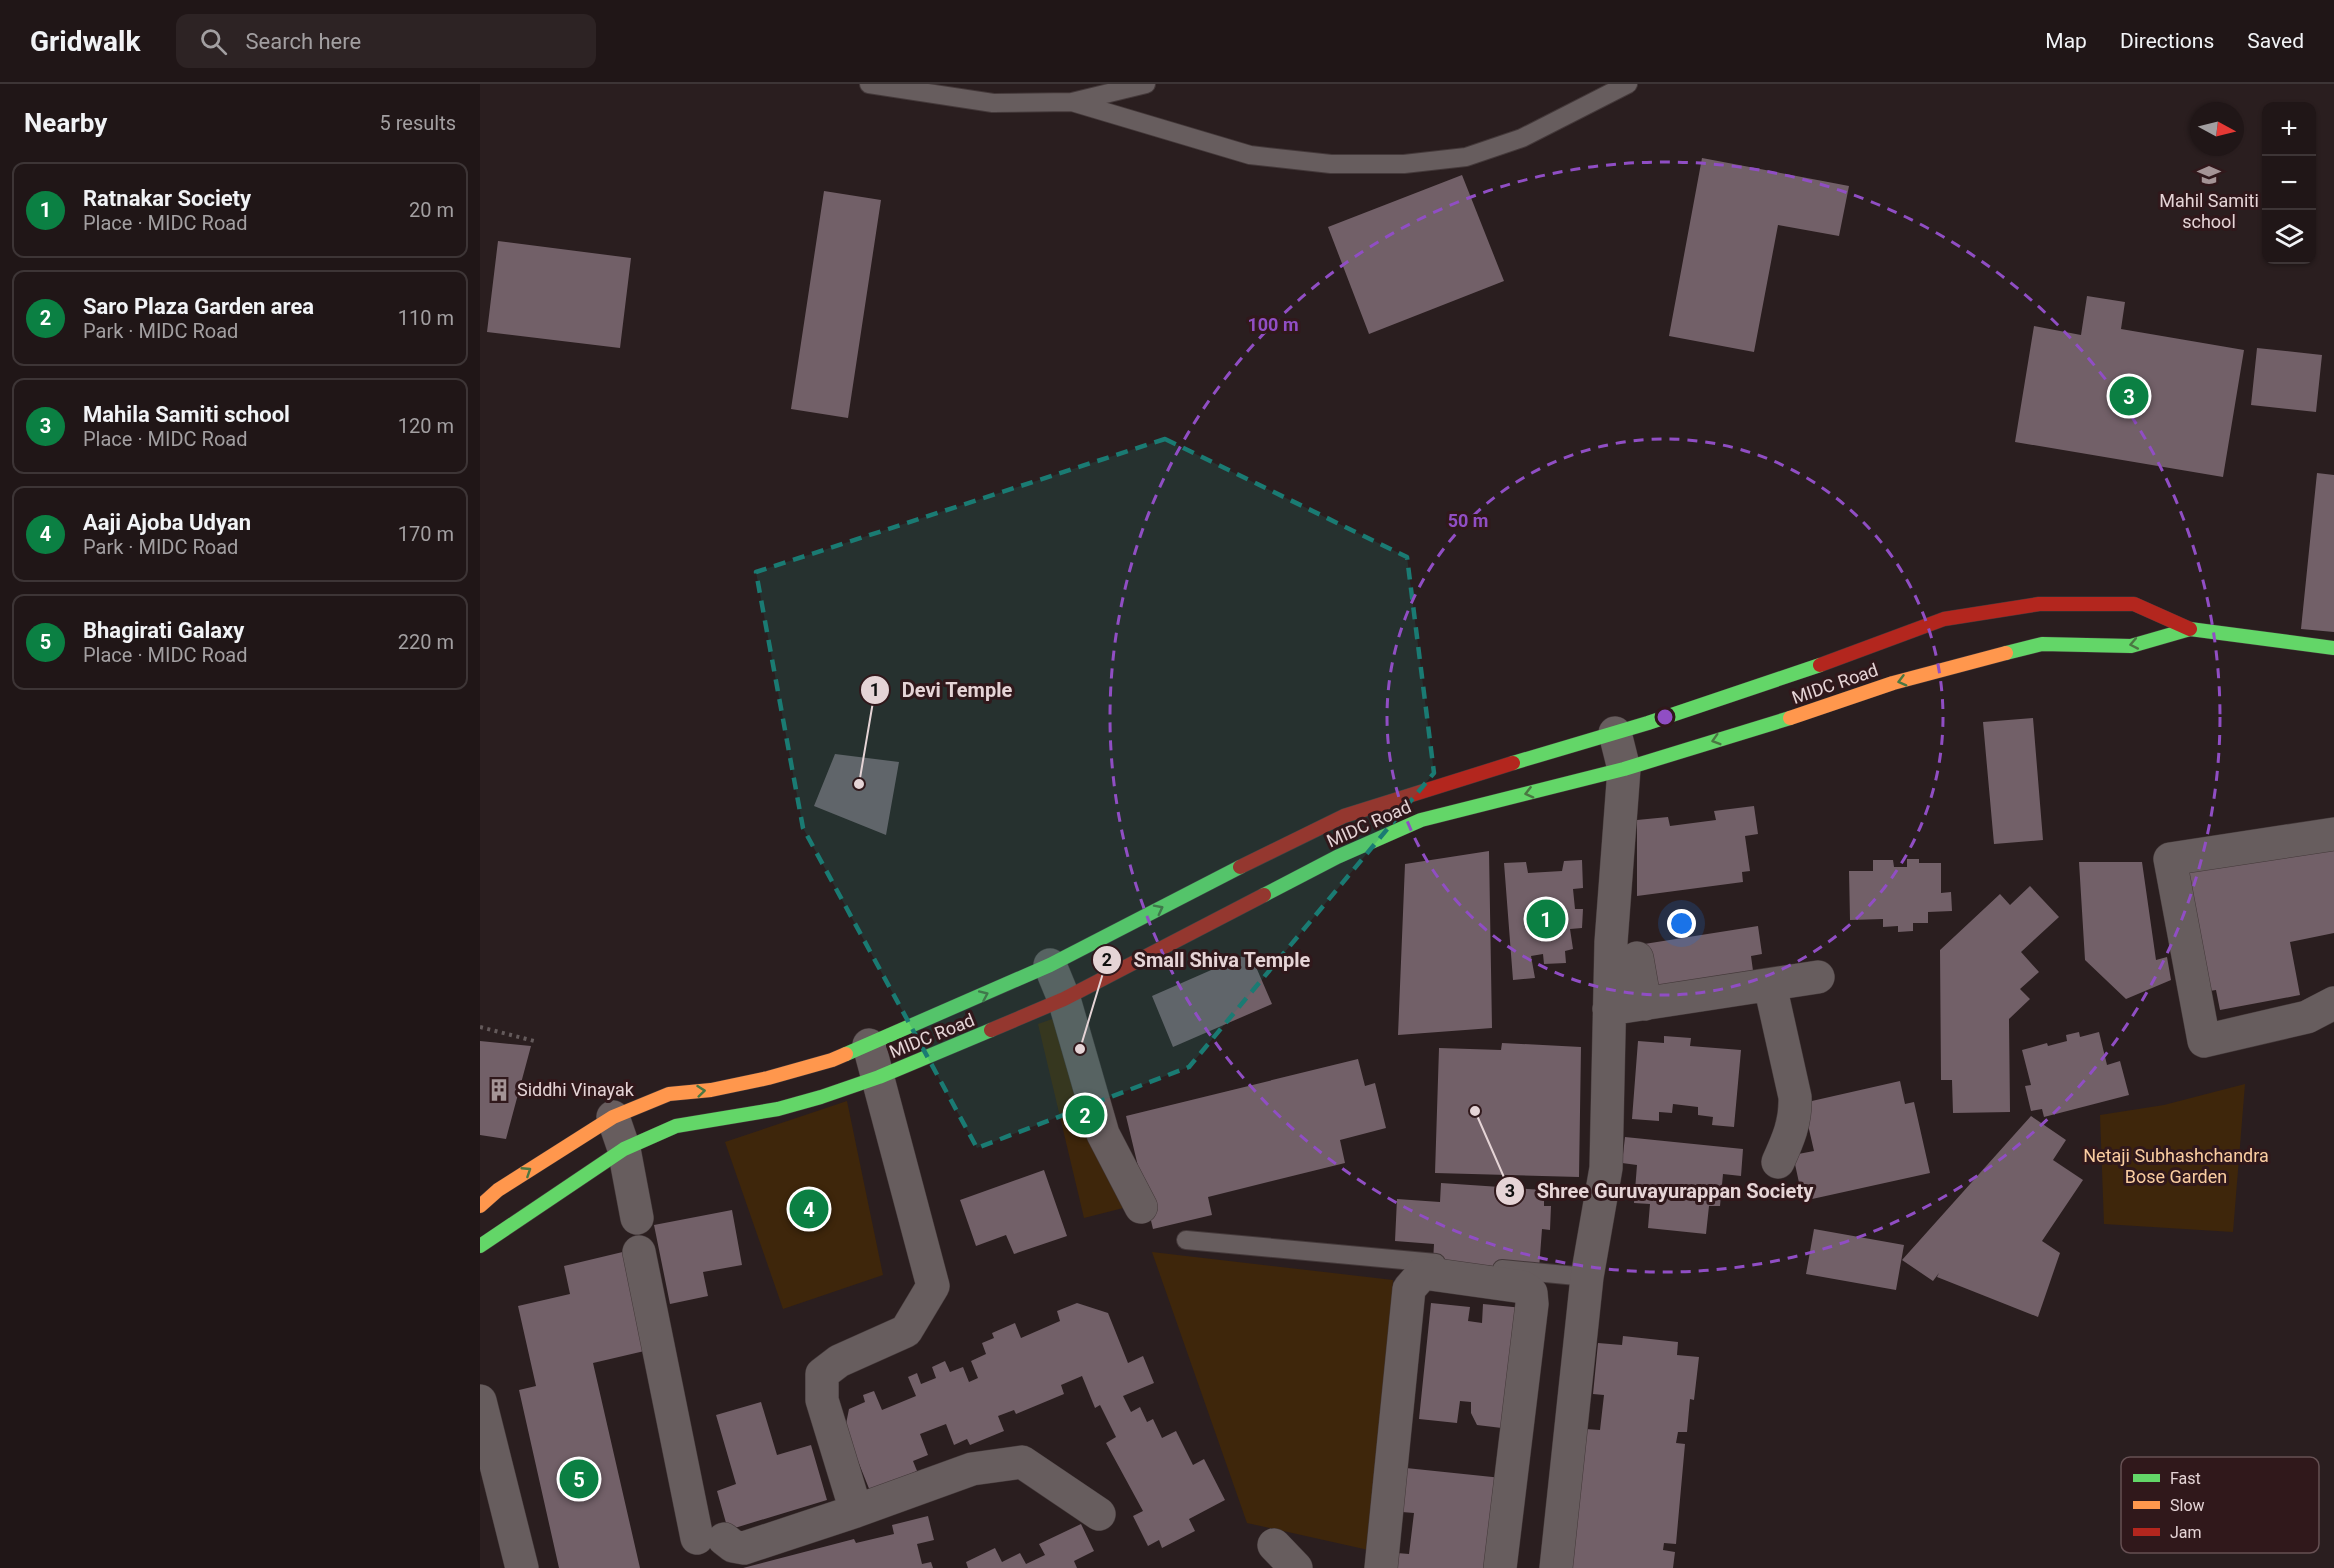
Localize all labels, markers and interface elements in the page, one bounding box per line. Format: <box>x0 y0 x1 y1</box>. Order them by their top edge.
search box <box>176 14 596 68</box>
text: Gridwalk <box>30 25 140 58</box>
icon: search <box>197 25 230 58</box>
text: Search here <box>245 29 361 54</box>
text: Map <box>2045 29 2087 53</box>
text: Directions <box>2120 29 2214 53</box>
text: Saved <box>2247 29 2304 53</box>
north arrow <box>2190 102 2244 156</box>
map controls <box>2262 102 2316 264</box>
button: + <box>2262 102 2316 156</box>
text: Nearby <box>24 108 107 138</box>
text: 5 results <box>380 111 456 135</box>
button: − <box>2262 156 2316 210</box>
school or university icon: Mahil Samiti school <box>2196 162 2222 188</box>
text: Ratnakar Society <box>83 186 251 211</box>
place label: Mahil Samiti school <box>2159 190 2259 232</box>
text: 1 <box>40 198 51 222</box>
text: 20 m <box>409 198 454 222</box>
button: layers <box>2262 210 2316 264</box>
text: Place · MIDC Road <box>83 211 247 235</box>
text: Saro Plaza Garden area <box>83 294 314 319</box>
text: 2 <box>40 306 51 330</box>
text: 110 m <box>398 306 454 330</box>
text: 100 m <box>1247 314 1299 335</box>
text: Park · MIDC Road <box>83 319 238 343</box>
pin: 3 <box>2110 374 2148 418</box>
text: Mahila Samiti school <box>83 402 290 427</box>
text: 3 <box>40 414 51 438</box>
text: 120 m <box>398 414 454 438</box>
text: Place · MIDC Road <box>83 427 247 451</box>
text: Aaji Ajoba Udyan <box>83 510 251 535</box>
text: 50 m <box>1448 510 1488 531</box>
text: 4 <box>40 522 51 546</box>
text: 170 m <box>398 522 454 546</box>
text: Park · MIDC Road <box>83 535 238 559</box>
text: Bhagirati Galaxy <box>83 618 244 643</box>
text: 5 <box>40 630 51 654</box>
text: 220 m <box>398 630 454 654</box>
one-way arrow <box>2129 638 2139 650</box>
text: Place · MIDC Road <box>83 643 247 667</box>
street label: MIDC Road <box>1789 659 1881 708</box>
callout: Devi Temple <box>860 671 1025 709</box>
one-way arrow <box>1897 673 1907 686</box>
text: Devi Temple <box>902 678 1012 702</box>
text: 1 <box>870 679 880 700</box>
centre of rings <box>1655 707 1675 727</box>
one-way arrow <box>1711 733 1722 746</box>
one-way arrow <box>1524 785 1534 798</box>
street label: MIDC Road <box>1323 796 1414 851</box>
pin: 1 <box>1526 896 1566 942</box>
one-way arrow <box>1153 905 1164 916</box>
your location <box>1667 909 1696 938</box>
callout: Small Shiva Temple <box>1092 941 1323 979</box>
text: Small Shiva Temple <box>1134 948 1311 972</box>
text: 2 <box>1102 949 1112 970</box>
one-way arrow <box>978 990 989 1002</box>
street label: MIDC Road <box>886 1009 977 1062</box>
building icon: Siddhi Vinayak <box>486 1077 512 1103</box>
place label: Siddhi Vinayak <box>517 1079 635 1100</box>
one-way arrow <box>697 1085 706 1097</box>
pin: 2 <box>1066 1092 1104 1138</box>
park label: Netaji Subhashchandra Bose Garden <box>2083 1145 2269 1187</box>
one-way arrow <box>520 1167 531 1178</box>
callout: Shree Guruvayurappan Society <box>1495 1172 1825 1210</box>
text: Shree Guruvayurappan Society <box>1537 1179 1814 1203</box>
text: 3 <box>1505 1180 1515 1201</box>
pin: 4 <box>790 1186 828 1232</box>
pin: 5 <box>560 1456 598 1502</box>
legend <box>2121 1457 2319 1553</box>
text: Fast <box>2170 1469 2201 1488</box>
text: Slow <box>2170 1496 2205 1515</box>
text: Jam <box>2170 1523 2202 1542</box>

